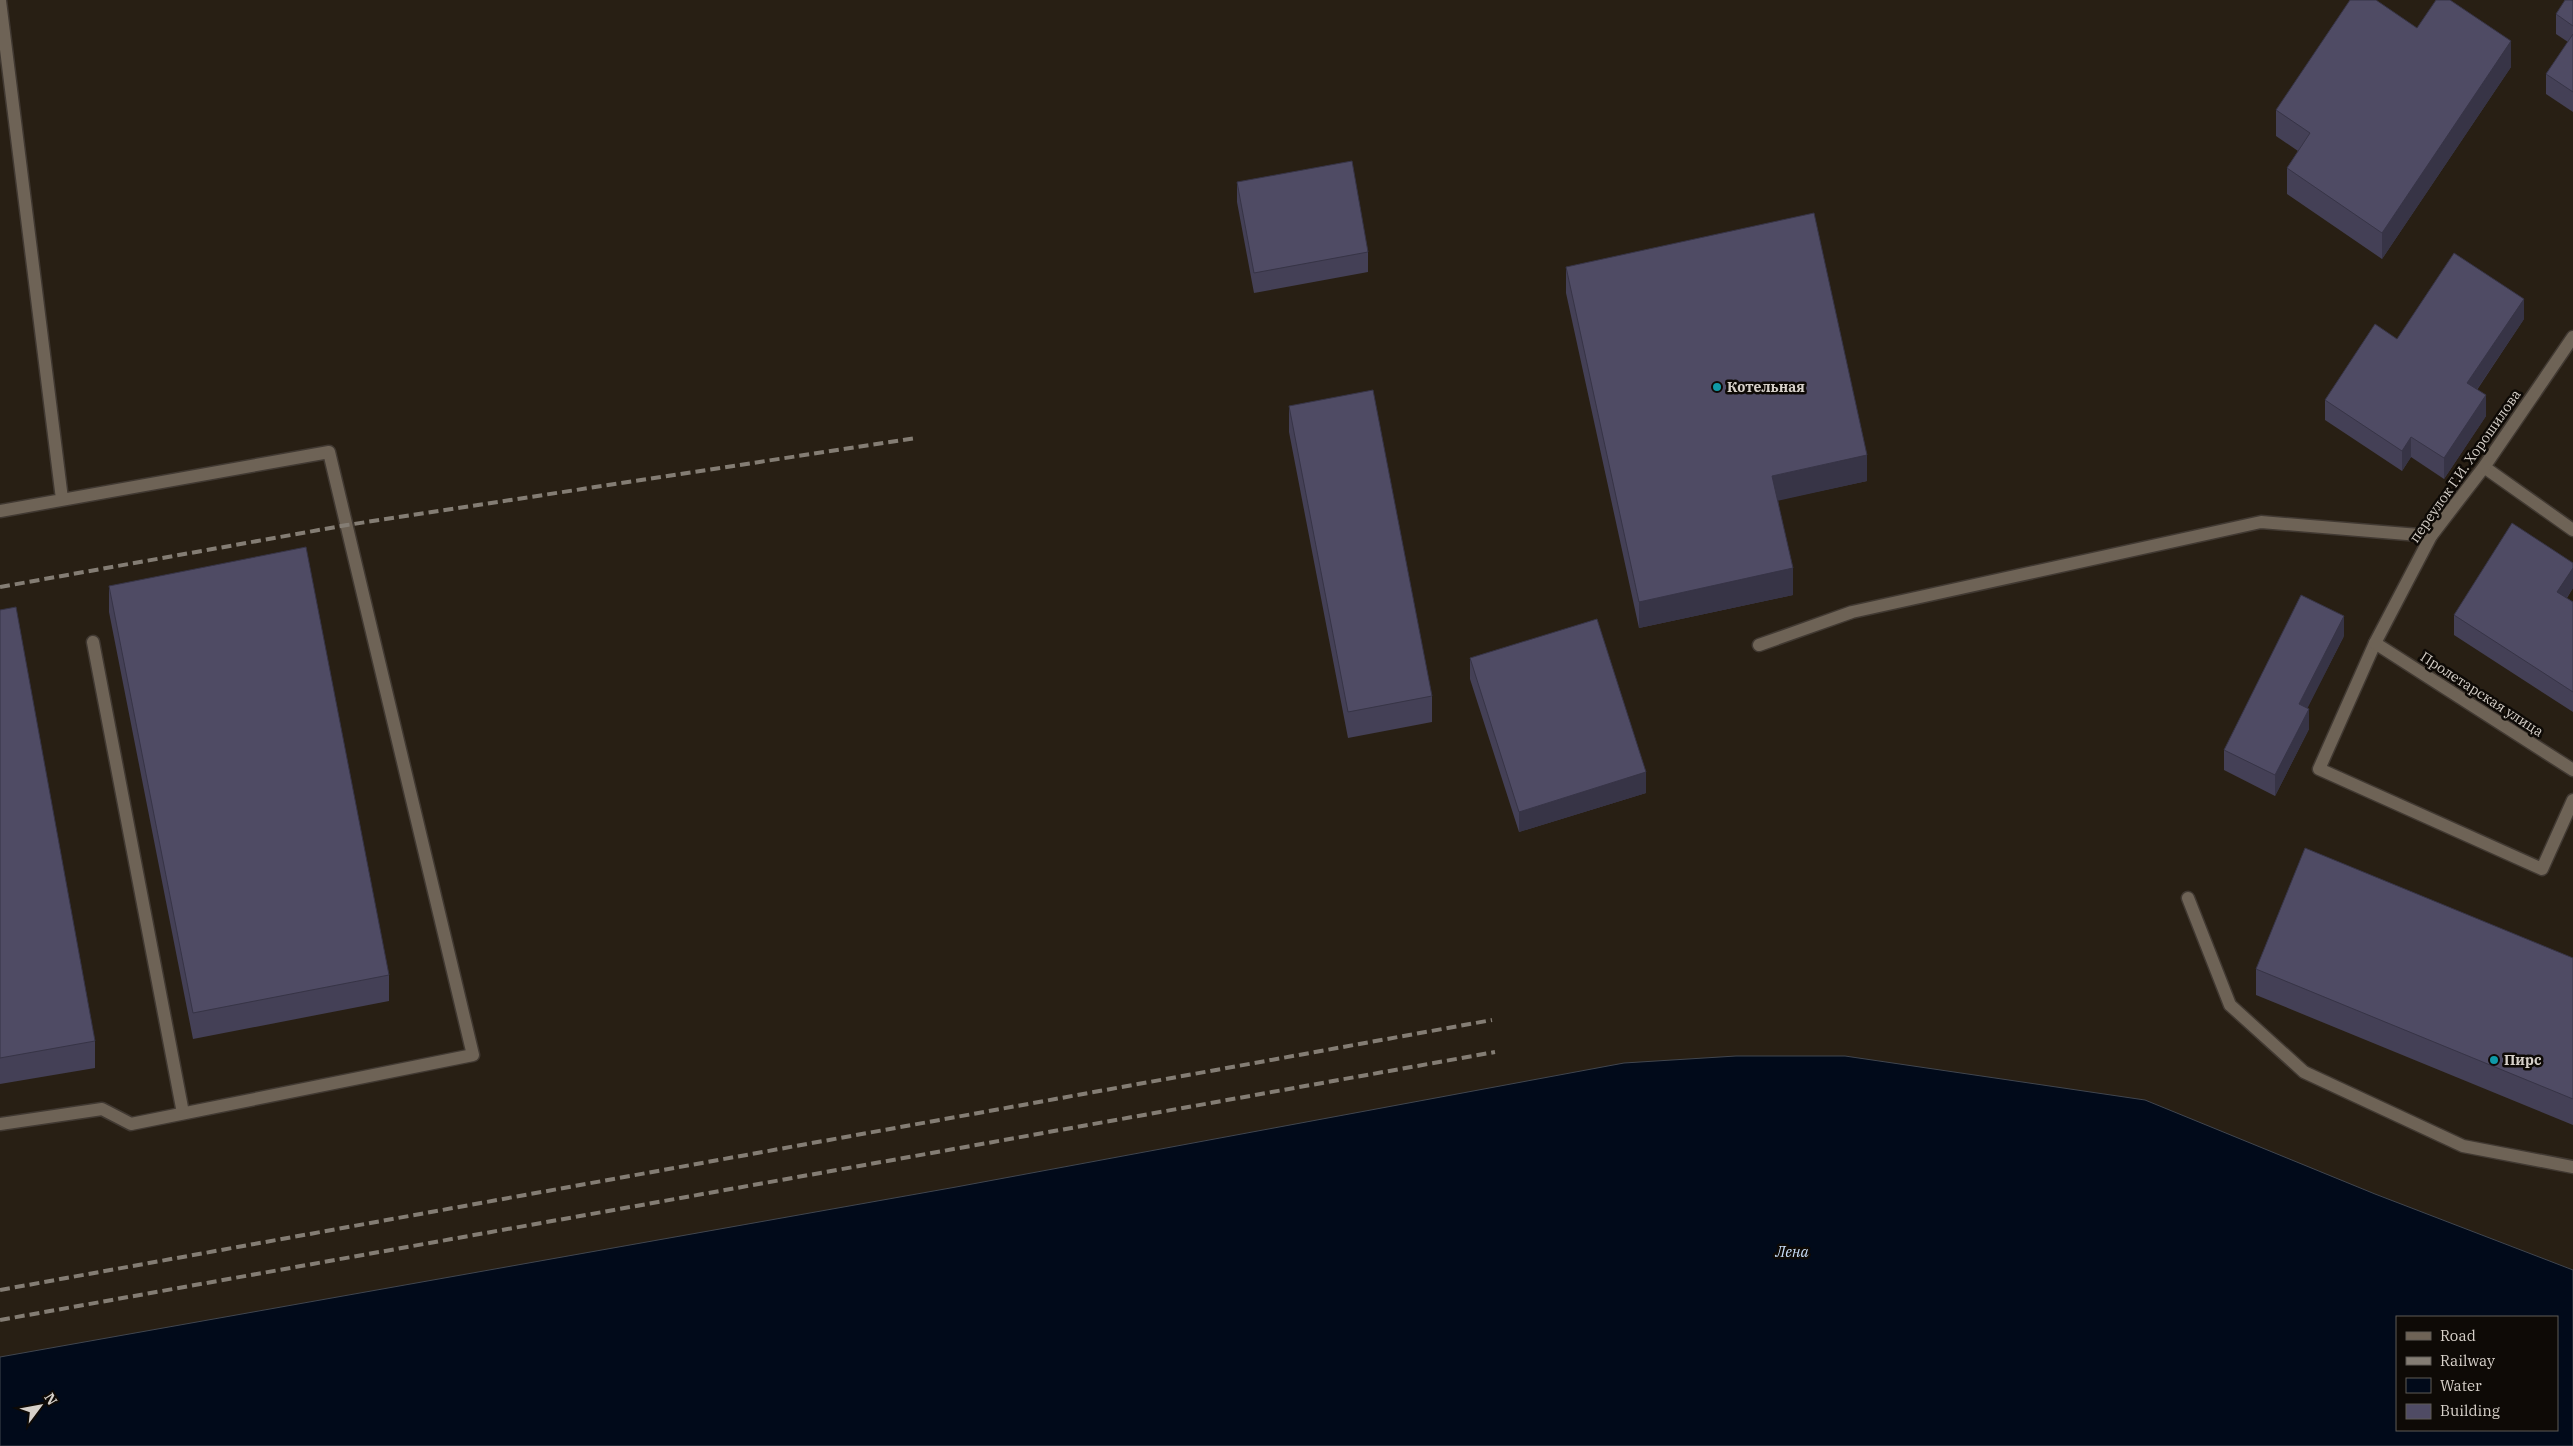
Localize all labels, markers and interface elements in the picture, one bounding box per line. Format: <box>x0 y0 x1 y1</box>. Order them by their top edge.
place label: Котельная <box>1727 378 1805 396</box>
marker: Котельная <box>1711 381 1723 393</box>
street label: переулок Г.И. Хорошилова <box>2405 386 2525 546</box>
street label: Пролетарская улица <box>2417 647 2547 741</box>
place label: Пирс <box>2504 1051 2542 1069</box>
marker: Пирс <box>2488 1054 2500 1066</box>
water label: Лена <box>1774 1242 1809 1261</box>
legend <box>2396 1316 2558 1431</box>
text: Road <box>2440 1326 2476 1345</box>
text: Railway <box>2440 1351 2495 1370</box>
text: Water <box>2440 1376 2482 1395</box>
north arrow <box>15 1381 65 1431</box>
text: N <box>40 1390 62 1409</box>
text: Building <box>2440 1401 2500 1420</box>

